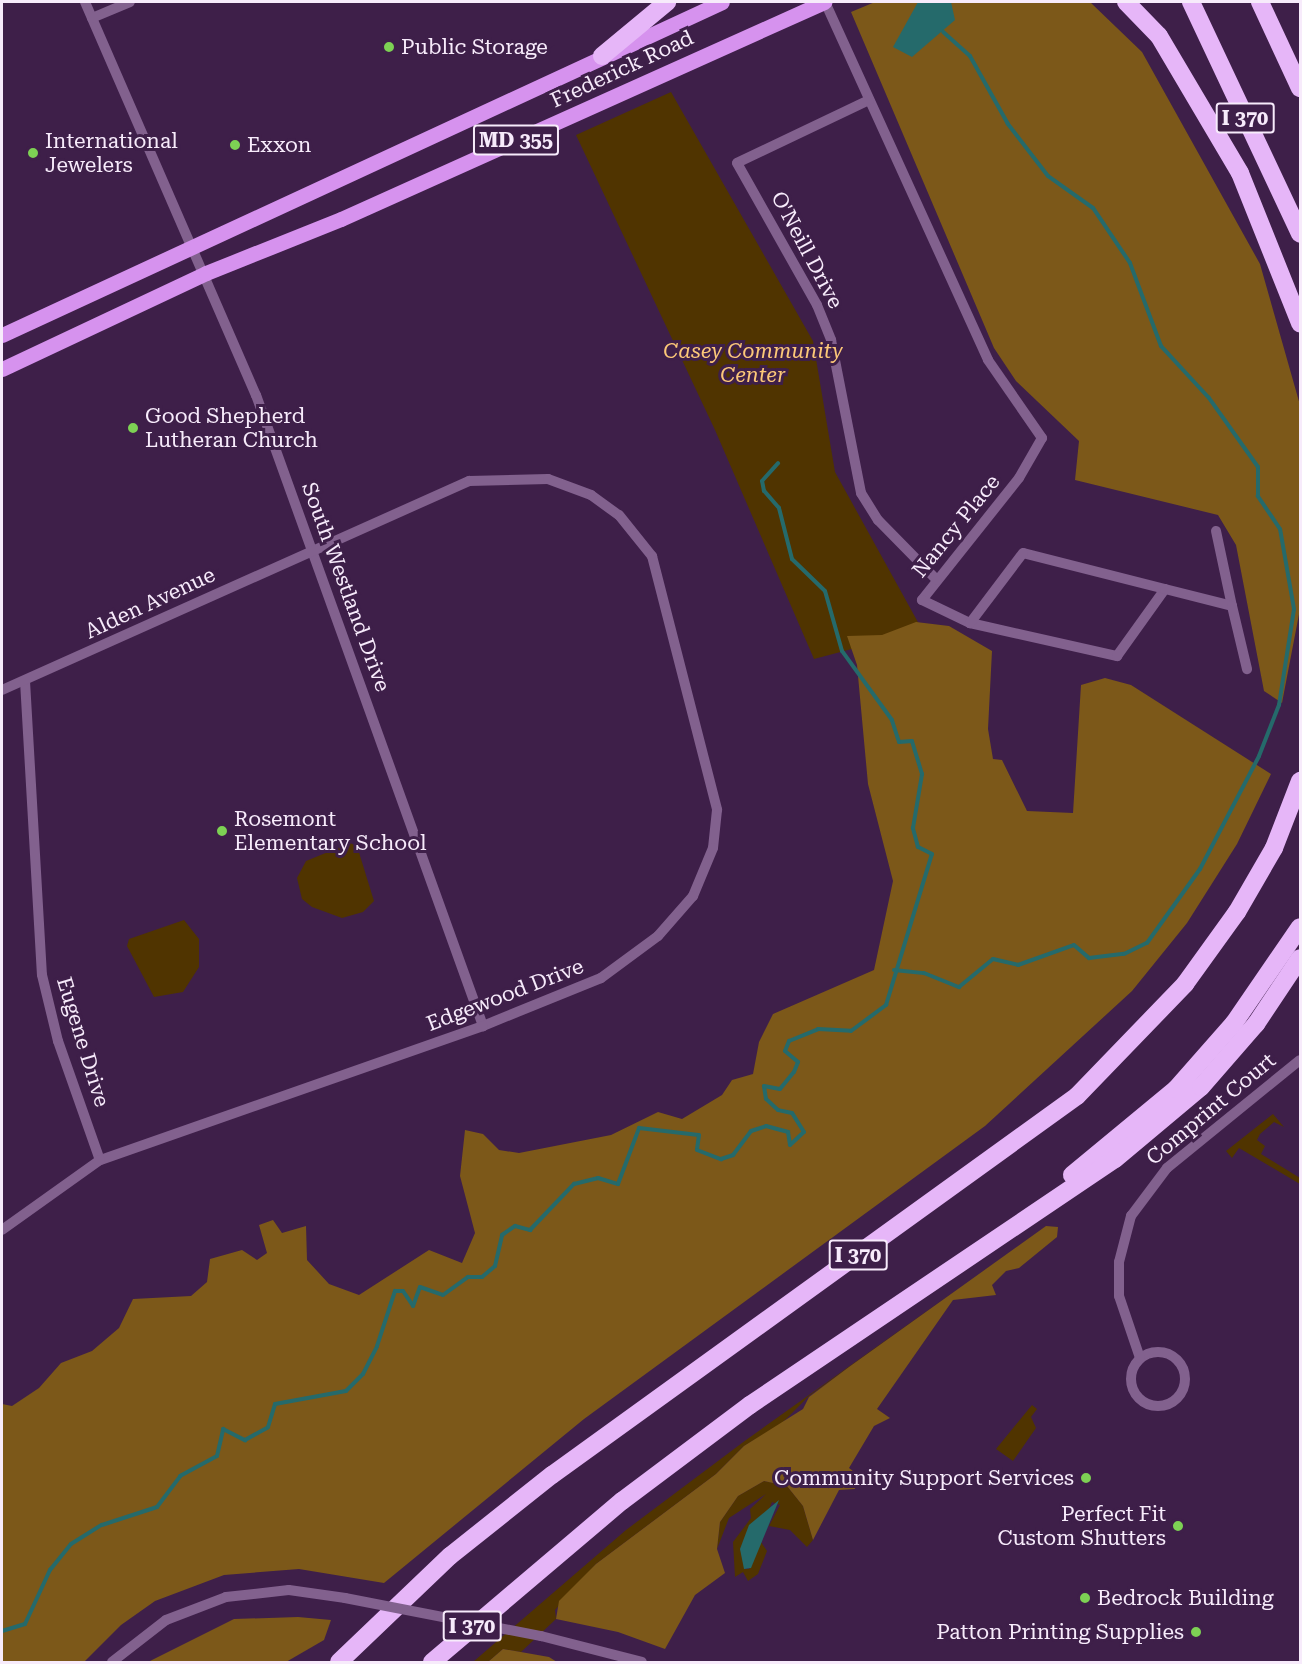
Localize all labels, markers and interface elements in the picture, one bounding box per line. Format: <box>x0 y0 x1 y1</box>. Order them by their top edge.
street label: Frederick Road <box>547 25 697 113</box>
place label: Public Storage <box>401 34 548 60</box>
marker: Public Storage <box>382 40 396 54</box>
road number: I 370 <box>1215 101 1275 135</box>
road number: MD 355 <box>472 123 560 157</box>
place label: International Jewelers <box>45 128 178 178</box>
place label: Exxon <box>247 132 311 158</box>
marker: Exxon <box>228 138 242 152</box>
marker: International Jewelers <box>26 146 40 160</box>
street label: O'Neill Drive <box>766 187 848 313</box>
park label: Casey Community Center <box>663 338 843 388</box>
place label: Good Shepherd Lutheran Church <box>145 403 318 453</box>
marker: Good Shepherd Lutheran Church <box>126 421 140 435</box>
street label: Nancy Place <box>907 469 1005 583</box>
street label: South Westland Drive <box>296 479 396 695</box>
street label: Alden Avenue <box>81 562 219 644</box>
place label: Rosemont Elementary School <box>234 806 427 856</box>
marker: Rosemont Elementary School <box>215 824 229 838</box>
street label: Edgewood Drive <box>423 953 587 1037</box>
street label: Eugene Drive <box>51 974 115 1110</box>
street label: Comprint Court <box>1141 1048 1281 1170</box>
road number: I 370 <box>828 1238 888 1272</box>
place label: Community Support Services <box>774 1465 1074 1491</box>
marker: Community Support Services <box>1079 1471 1093 1485</box>
place label: Perfect Fit Custom Shutters <box>997 1501 1166 1551</box>
marker: Perfect Fit Custom Shutters <box>1171 1519 1185 1533</box>
place label: Bedrock Building <box>1097 1585 1274 1611</box>
marker: Bedrock Building <box>1078 1591 1092 1605</box>
road number: I 370 <box>442 1609 502 1643</box>
place label: Patton Printing Supplies <box>936 1619 1184 1645</box>
marker: Patton Printing Supplies <box>1189 1625 1203 1639</box>

